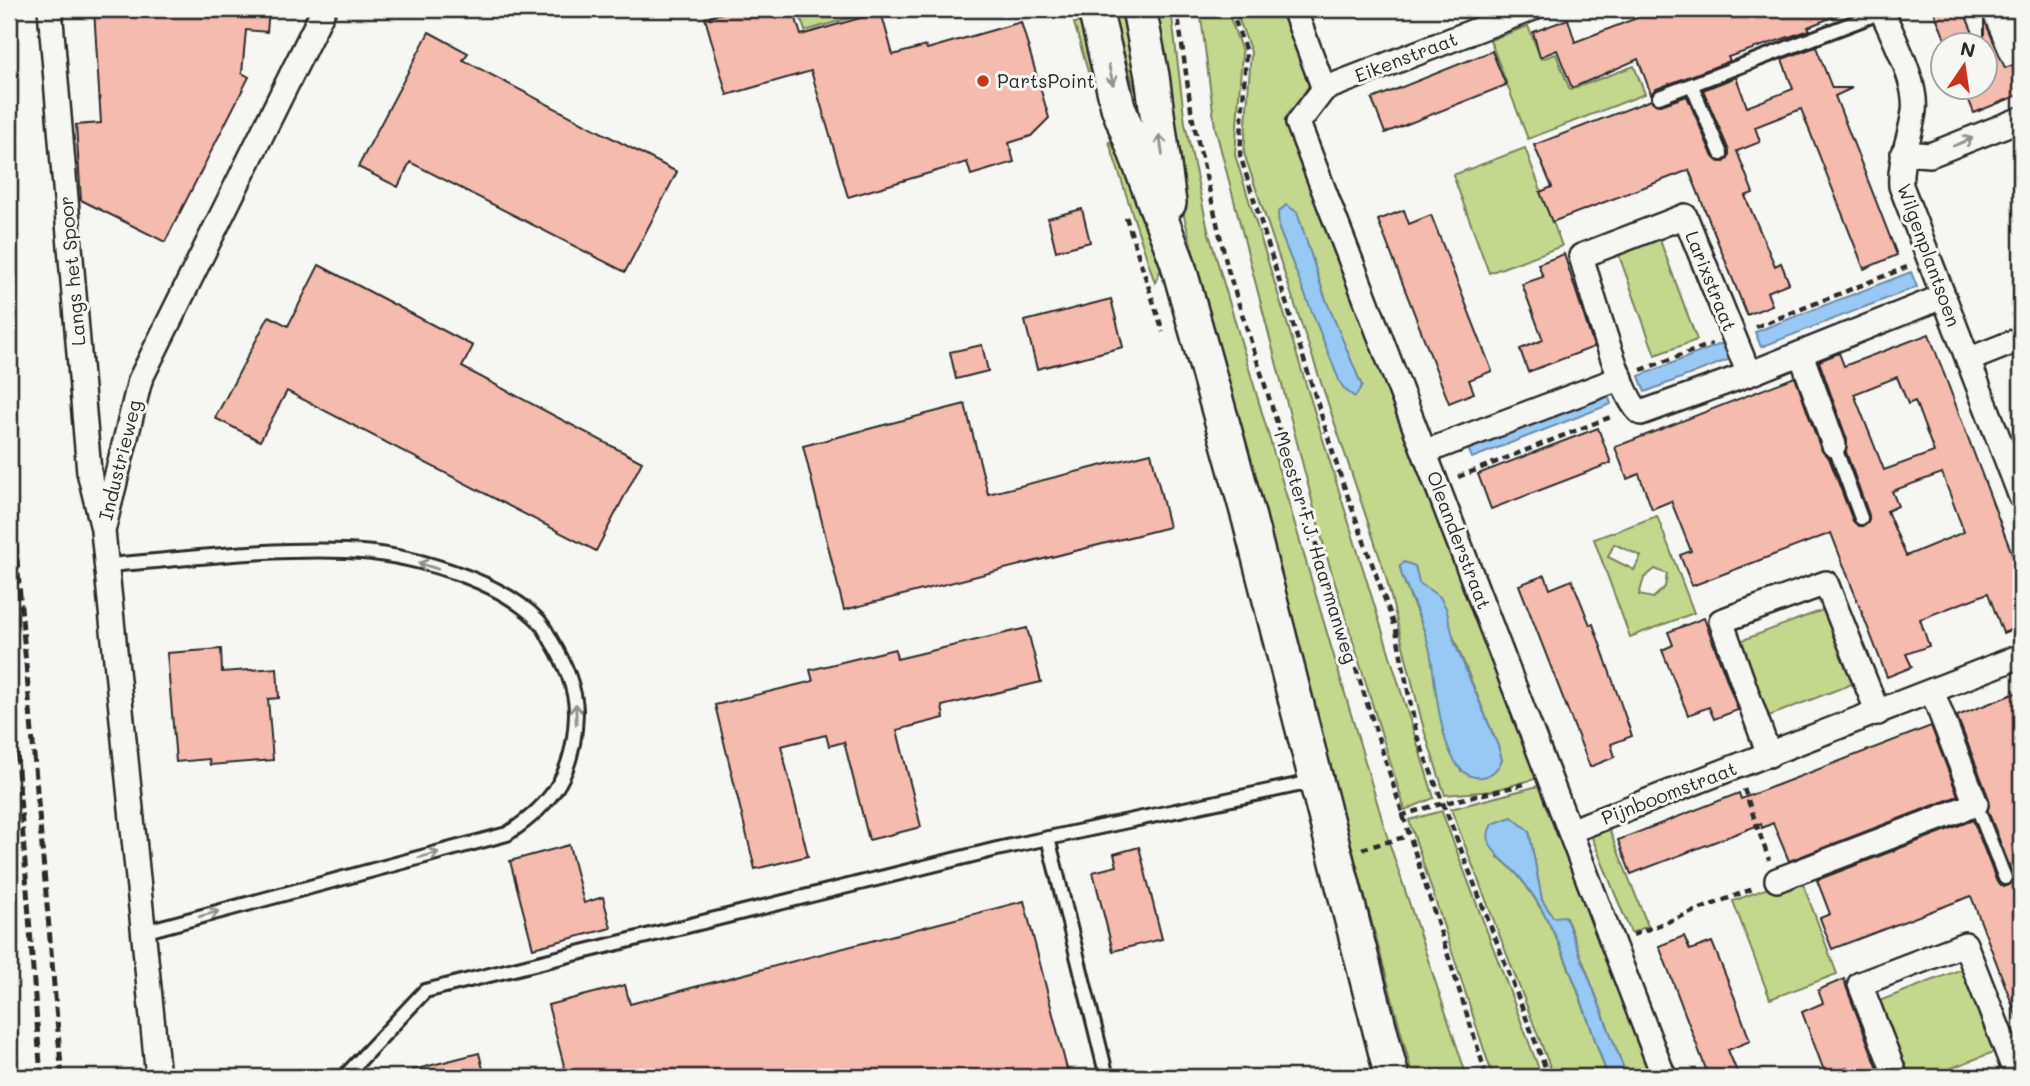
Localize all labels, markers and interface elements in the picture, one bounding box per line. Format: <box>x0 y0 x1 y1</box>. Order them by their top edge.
street label: Eikenstraat <box>1351 25 1461 88</box>
north arrow <box>1928 32 1998 102</box>
text: N <box>1958 35 1978 63</box>
one-way arrow <box>1104 63 1118 86</box>
place label: PartsPoint <box>997 68 1095 93</box>
marker: PartsPoint <box>975 73 991 89</box>
one-way arrow <box>1154 134 1167 156</box>
one-way arrow <box>1952 135 1974 148</box>
street label: Wilgenplantsoen <box>1892 180 1967 330</box>
street label: Langs het Spoor <box>53 195 90 347</box>
street label: Larixstraat <box>1680 227 1743 335</box>
street label: Industrieweg <box>92 397 147 523</box>
street label: Meester F.J. Haarmanweg <box>1269 428 1364 666</box>
street label: Oleanderstraat <box>1422 467 1497 613</box>
one-way arrow <box>417 558 439 571</box>
one-way arrow <box>569 703 583 726</box>
street label: Pijnboomstraat <box>1597 755 1740 830</box>
one-way arrow <box>418 847 440 860</box>
one-way arrow <box>197 907 220 920</box>

